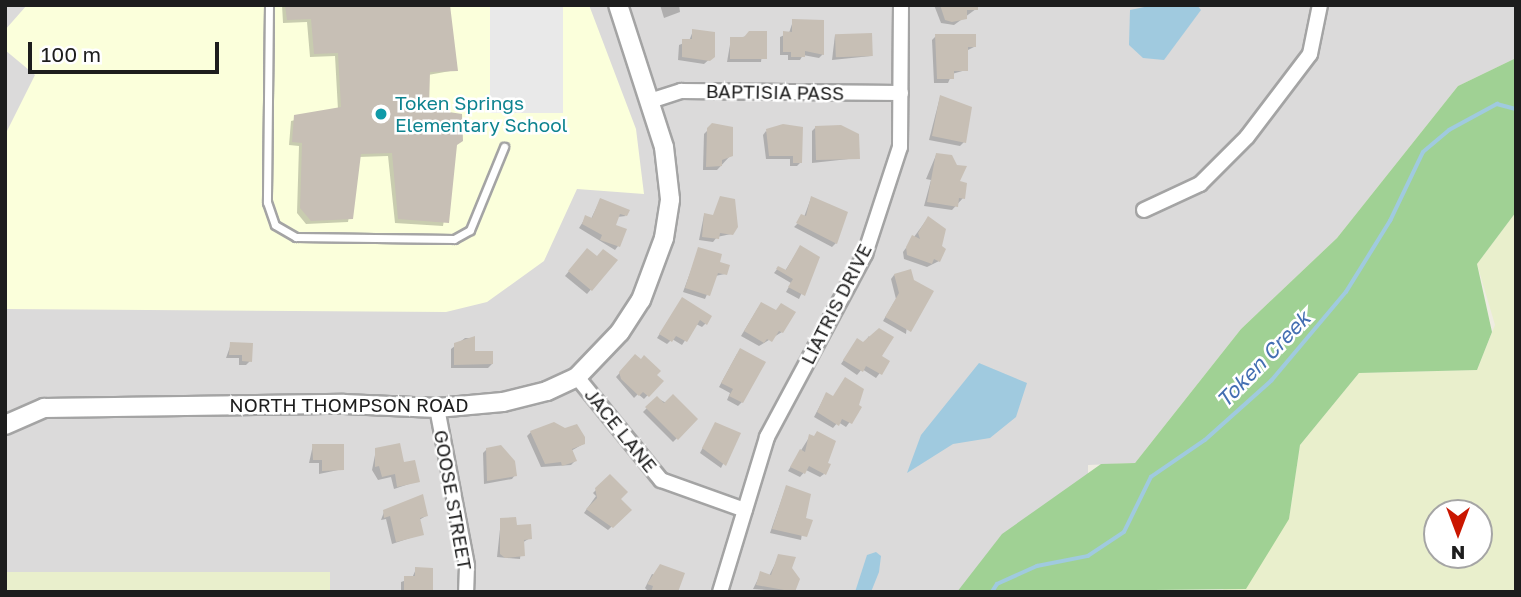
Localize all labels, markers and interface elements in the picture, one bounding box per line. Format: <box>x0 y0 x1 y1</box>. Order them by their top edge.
scale bar <box>32 28 222 72</box>
text: 100 m <box>41 41 101 67</box>
street label: BAPTISIA PASS <box>706 79 844 105</box>
place label: Token Springs Elementary School <box>395 92 568 136</box>
marker: Token Springs Elementary School <box>373 106 389 122</box>
street label: LIATRIS DRIVE <box>796 240 876 368</box>
water label: Token Creek <box>1211 306 1315 412</box>
street label: JACE LANE <box>580 383 662 477</box>
street label: NORTH THOMPSON ROAD <box>229 394 469 416</box>
street label: GOOSE STREET <box>429 428 477 572</box>
north arrow <box>1423 499 1493 569</box>
text: N <box>1451 542 1465 565</box>

